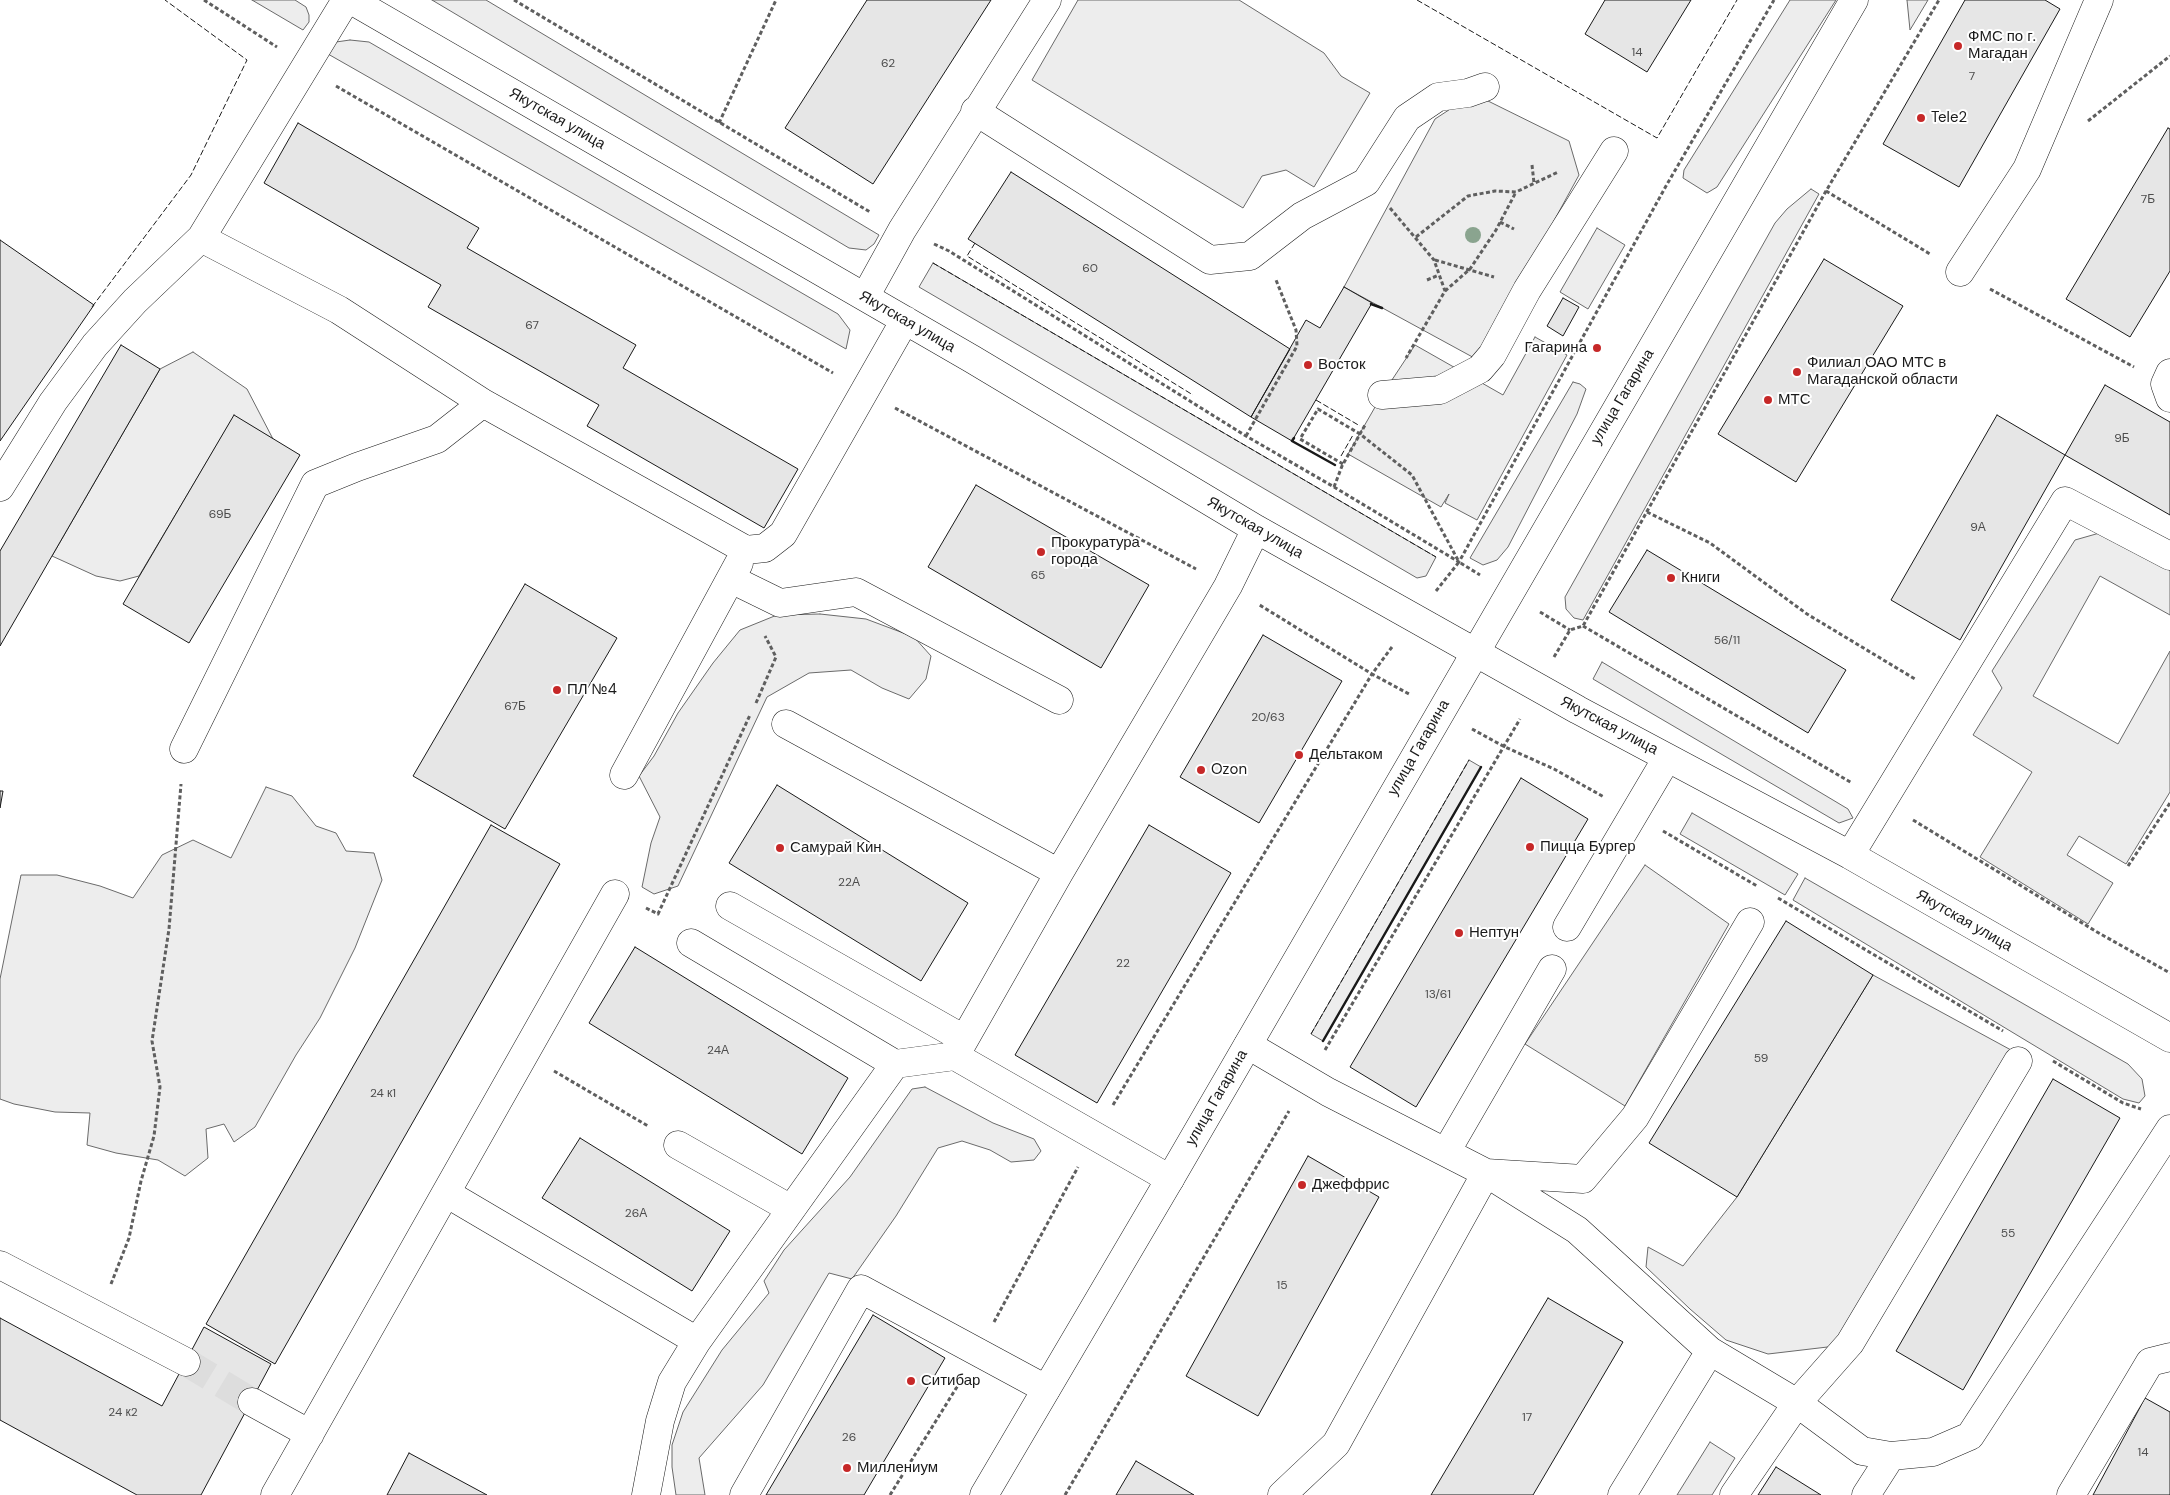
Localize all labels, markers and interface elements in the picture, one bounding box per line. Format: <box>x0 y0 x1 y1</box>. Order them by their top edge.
place label: ФМС по г. Магадан <box>1968 28 2036 63</box>
marker: ФМС по г. Магадан <box>1952 40 1964 52</box>
house number: 14 <box>1631 46 1643 60</box>
house number: 62 <box>881 57 895 71</box>
house number: 7 <box>1969 70 1975 84</box>
street label: Якутская улица <box>506 84 608 154</box>
place label: Tele2 <box>1931 109 1967 127</box>
marker: Tele2 <box>1915 112 1927 124</box>
house number: 7Б <box>2141 193 2155 207</box>
house number: 60 <box>1082 262 1098 276</box>
street label: Якутская улица <box>856 287 958 357</box>
house number: 67 <box>525 319 539 333</box>
place label: Гагарина <box>1525 339 1587 357</box>
marker: Гагарина <box>1591 342 1603 354</box>
street label: улица Гагарина <box>1588 346 1658 448</box>
place label: Филиал ОАО МТС в Магаданской области <box>1807 354 1958 389</box>
place label: Восток <box>1318 356 1365 374</box>
marker: Восток <box>1302 359 1314 371</box>
marker: Филиал ОАО МТС в Магаданской области <box>1791 366 1803 378</box>
place label: МТС <box>1778 391 1810 409</box>
marker: МТС <box>1762 394 1774 406</box>
house number: 9Б <box>2114 432 2130 446</box>
street label: Якутская улица <box>1204 493 1306 563</box>
house number: 69Б <box>209 508 231 522</box>
house number: 9А <box>1970 521 1986 535</box>
place label: Прокуратура города <box>1051 534 1140 569</box>
marker: Прокуратура города <box>1035 546 1047 558</box>
house number: 65 <box>1031 569 1045 583</box>
place label: Книги <box>1681 569 1720 587</box>
marker: Книги <box>1665 572 1677 584</box>
house number: 56/11 <box>1714 634 1740 648</box>
place label: ПЛ №4 <box>567 681 617 699</box>
marker: ПЛ №4 <box>551 684 563 696</box>
street label: Якутская улица <box>1557 693 1661 759</box>
street label: улица Гагарина <box>1384 697 1454 799</box>
house number: 67Б <box>504 700 526 714</box>
house number: 20/63 <box>1251 711 1285 725</box>
place label: Дельтаком <box>1309 746 1383 764</box>
marker: Дельтаком <box>1293 749 1305 761</box>
place label: Ozon <box>1211 761 1247 779</box>
marker: Ozon <box>1195 764 1207 776</box>
place label: Пицца Бургер <box>1540 838 1636 856</box>
place label: Самурай Кин <box>790 839 882 857</box>
marker: Пицца Бургер <box>1524 841 1536 853</box>
marker: Самурай Кин <box>774 842 786 854</box>
house number: 22А <box>838 876 860 890</box>
street label: Якутская улица <box>1913 886 2015 956</box>
place label: Нептун <box>1469 924 1519 942</box>
marker: Нептун <box>1453 927 1465 939</box>
house number: 22 <box>1116 957 1130 971</box>
house number: 13/61 <box>1425 988 1451 1002</box>
house number: 24А <box>707 1044 729 1058</box>
street label: улица Гагарина <box>1182 1047 1252 1149</box>
house number: 59 <box>1754 1052 1768 1066</box>
house number: 24 к1 <box>370 1087 396 1101</box>
place label: Джеффрис <box>1312 1176 1389 1194</box>
marker: Джеффрис <box>1296 1179 1308 1191</box>
house number: 26А <box>625 1207 647 1221</box>
house number: 55 <box>2001 1227 2015 1241</box>
house number: 15 <box>1276 1279 1288 1293</box>
place label: Ситибар <box>921 1372 980 1390</box>
marker: Ситибар <box>905 1375 917 1387</box>
house number: 24 к2 <box>108 1406 138 1420</box>
house number: 17 <box>1522 1411 1532 1425</box>
house number: 26 <box>842 1431 856 1445</box>
house number: 14 <box>2137 1446 2149 1460</box>
place label: Миллениум <box>857 1459 938 1477</box>
marker: Миллениум <box>841 1462 853 1474</box>

